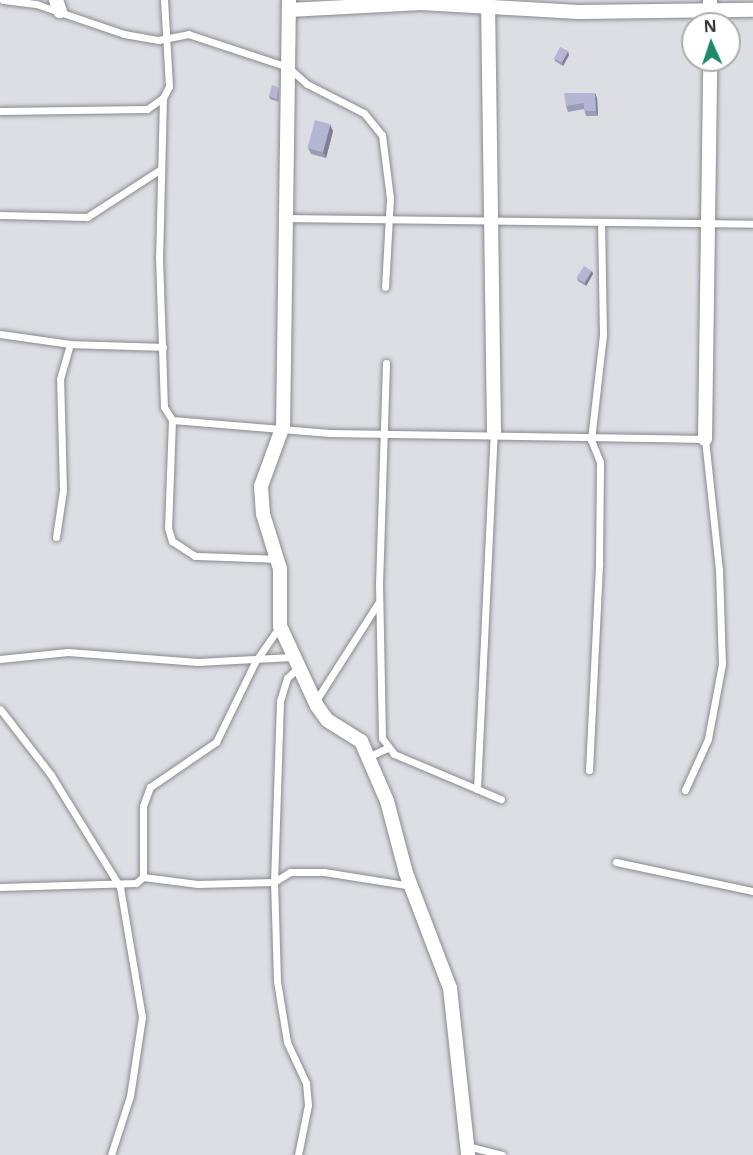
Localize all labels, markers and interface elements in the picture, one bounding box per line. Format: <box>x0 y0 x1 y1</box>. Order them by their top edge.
north arrow <box>681 12 741 72</box>
text: N <box>703 15 717 37</box>

